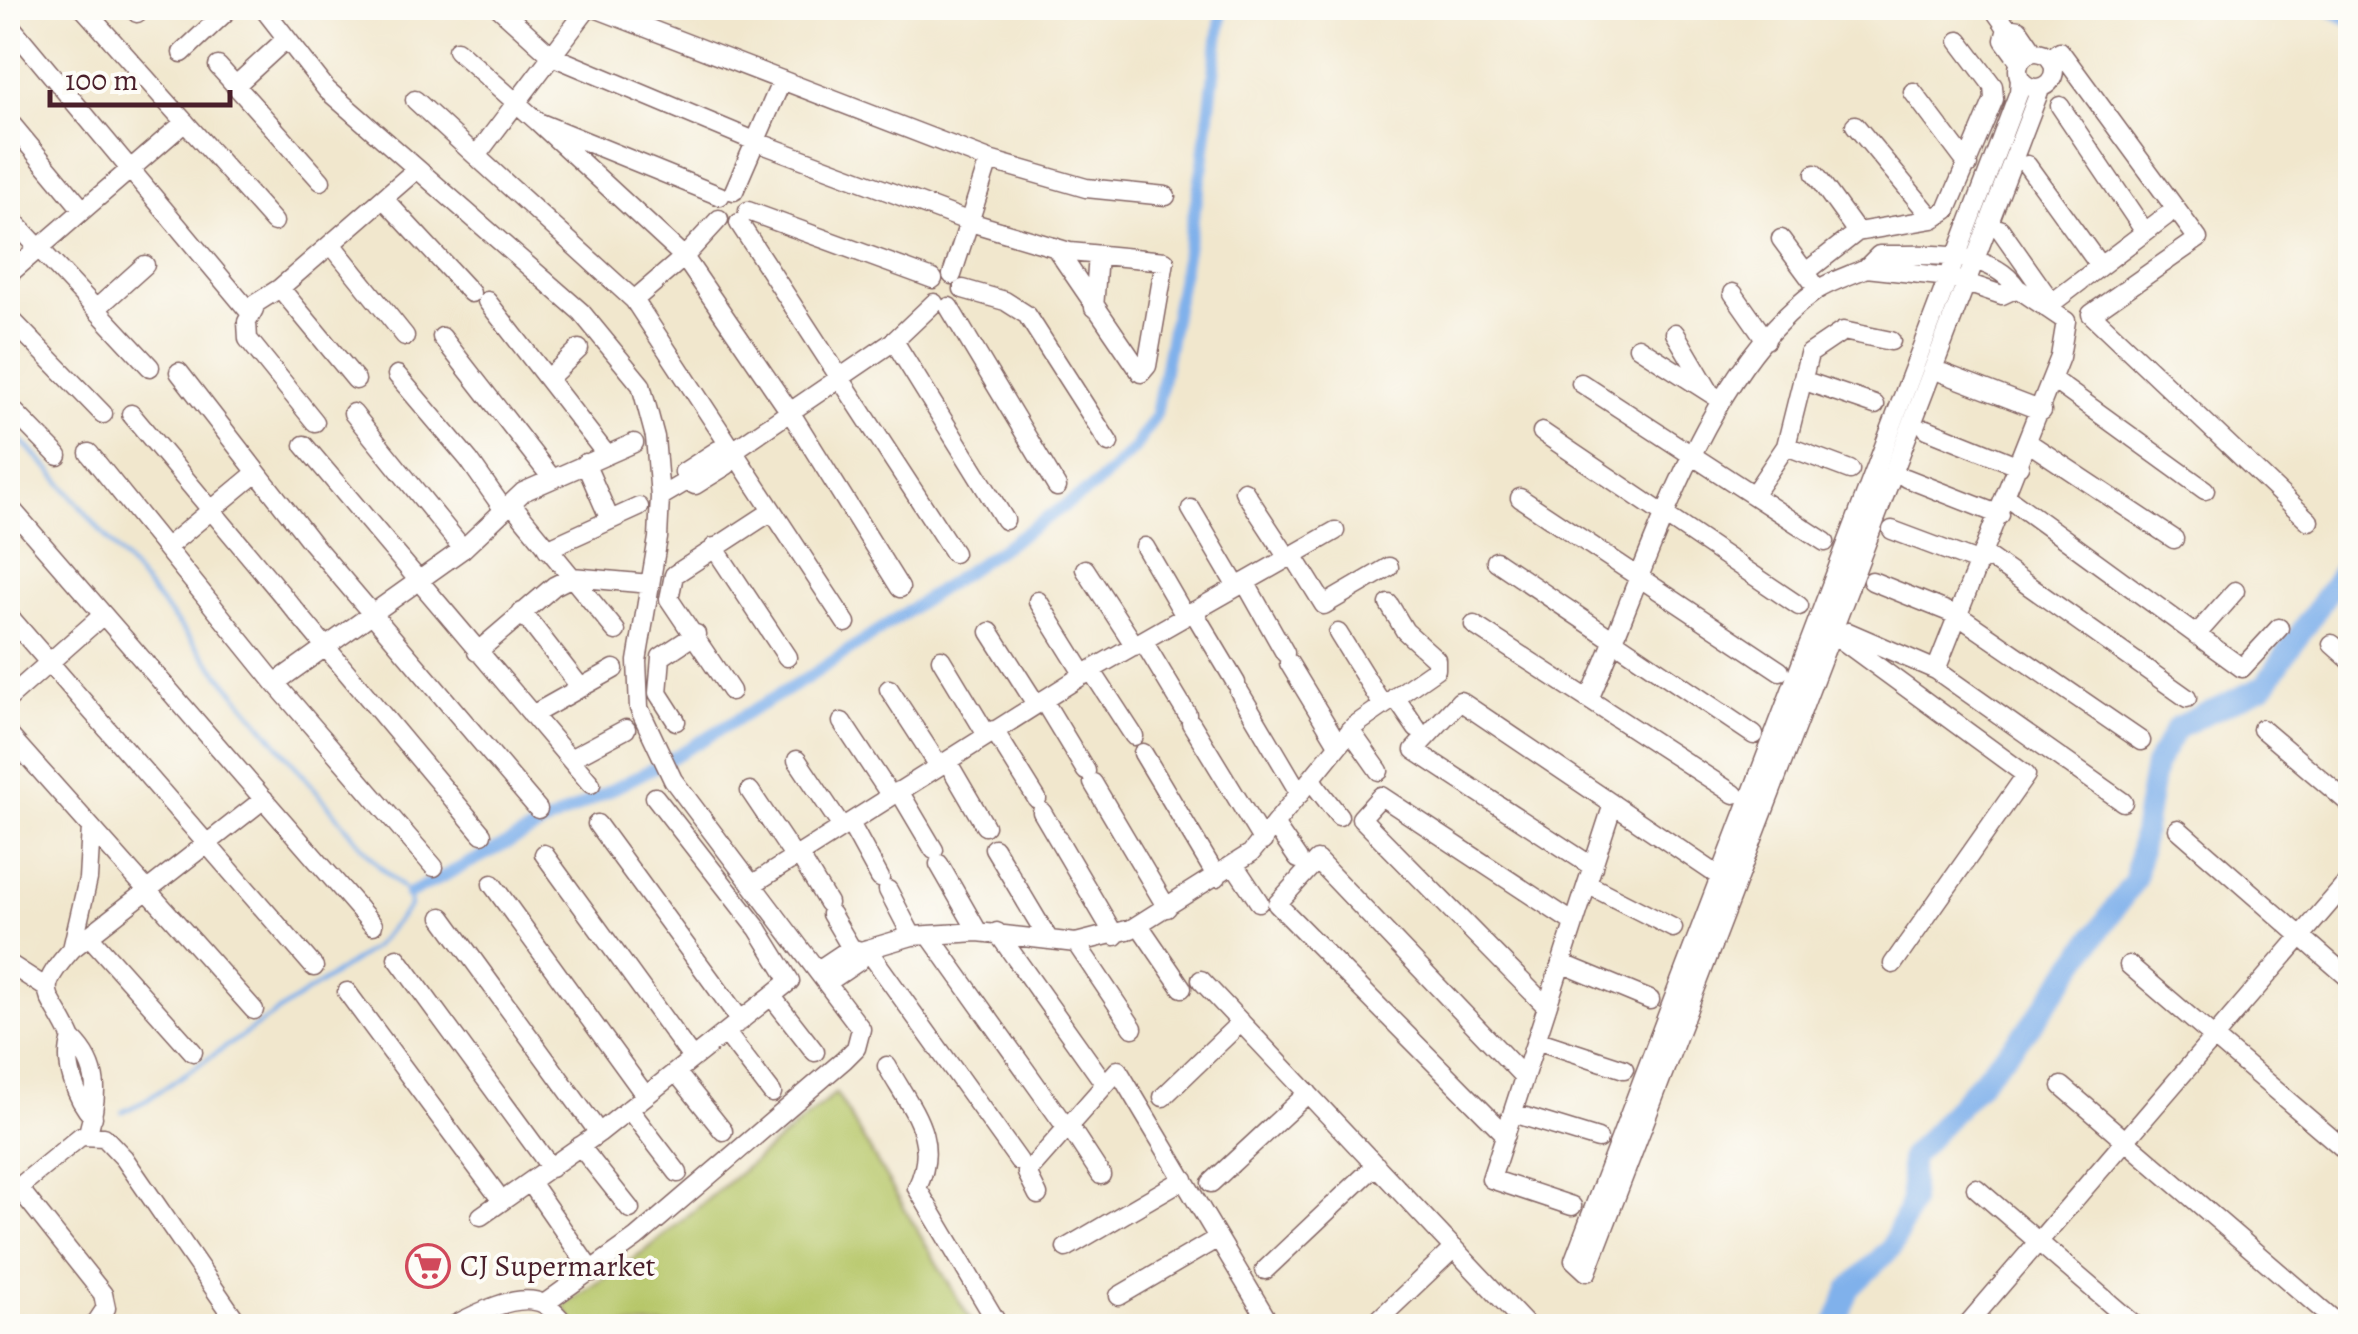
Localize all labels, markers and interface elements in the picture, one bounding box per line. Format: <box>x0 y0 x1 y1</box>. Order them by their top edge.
scale bar <box>50 45 230 107</box>
text: 100 m <box>65 60 138 100</box>
supermarket icon: CJ Supermarket <box>405 1243 451 1289</box>
place label: CJ Supermarket <box>460 1246 656 1286</box>

